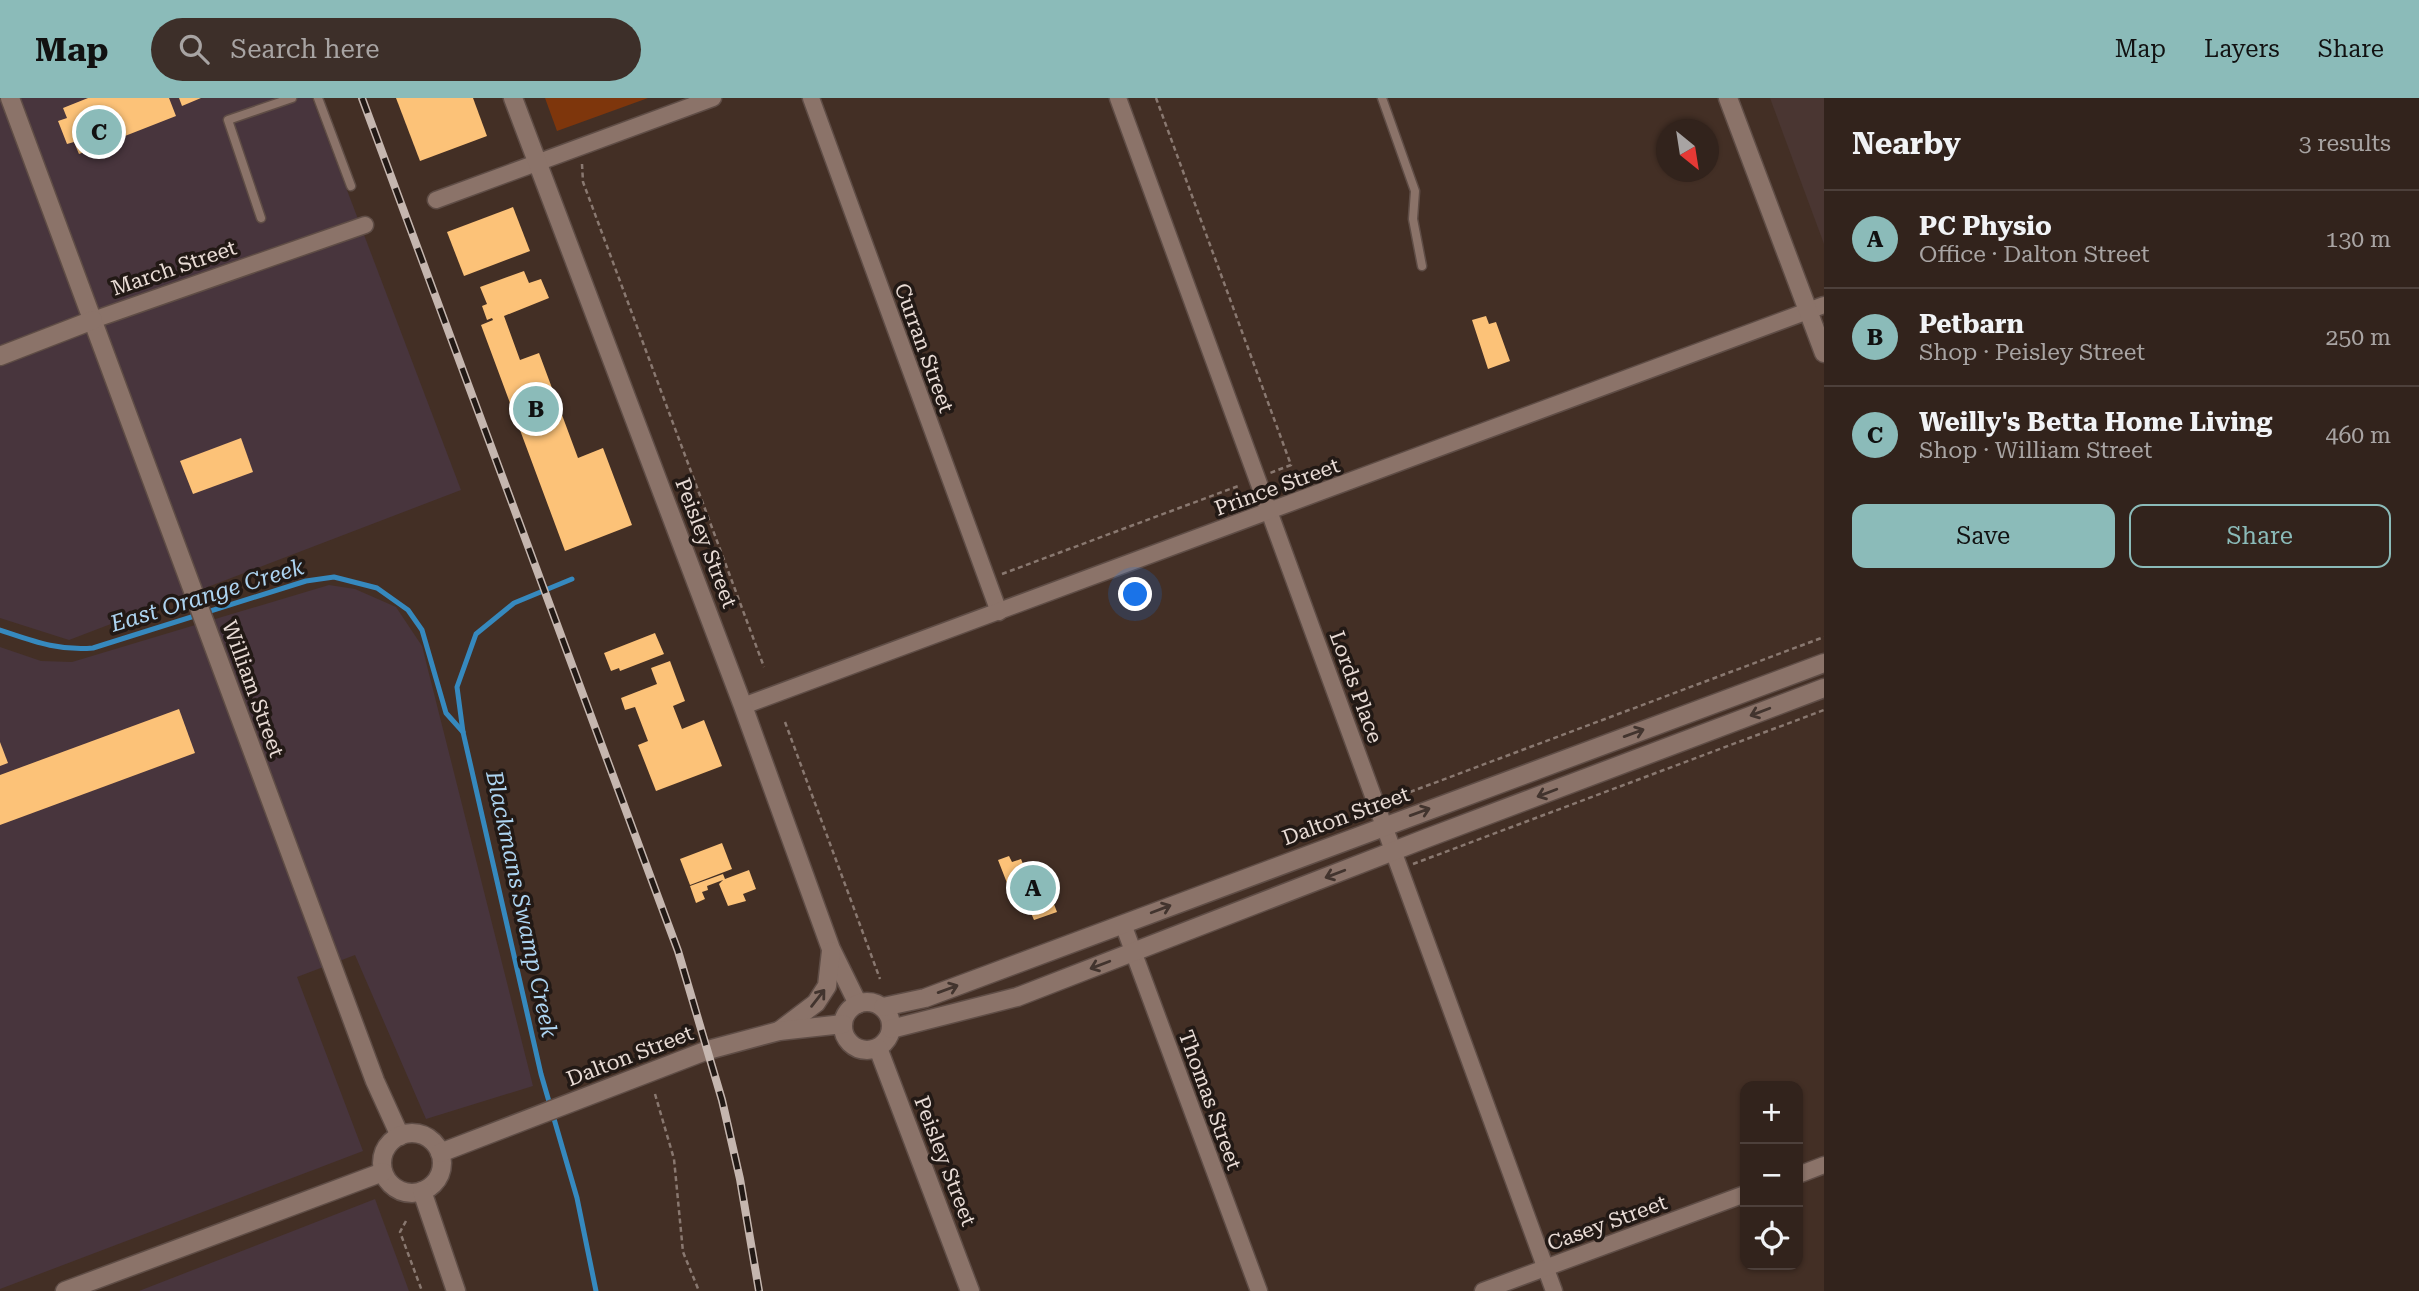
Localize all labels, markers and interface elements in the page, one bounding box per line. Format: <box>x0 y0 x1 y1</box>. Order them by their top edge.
search box <box>151 18 641 81</box>
text: Map <box>35 30 109 69</box>
icon: search <box>175 30 213 68</box>
text: Search here <box>231 34 380 64</box>
text: Map <box>2115 35 2166 63</box>
text: Layers <box>2204 35 2280 63</box>
text: Share <box>2318 35 2384 63</box>
pin: C <box>76 106 122 158</box>
north arrow <box>1656 119 1719 182</box>
text: Nearby <box>1852 126 1961 161</box>
text: 3 results <box>2299 130 2391 157</box>
text: PC Physio <box>1919 211 2052 241</box>
text: A <box>1867 226 1883 253</box>
text: 130 m <box>2326 226 2391 253</box>
street label: March Street <box>108 235 240 301</box>
text: Office · Dalton Street <box>1919 241 2150 268</box>
street label: Curran Street <box>890 280 959 416</box>
text: Petbarn <box>1919 309 2024 339</box>
text: B <box>1867 324 1883 351</box>
text: 250 m <box>2326 324 2391 351</box>
text: Shop · Peisley Street <box>1919 339 2145 366</box>
pin: B <box>513 383 559 435</box>
text: Weilly's Betta Home Living <box>1919 407 2272 437</box>
text: C <box>1867 422 1883 449</box>
text: 460 m <box>2326 422 2391 449</box>
text: Shop · William Street <box>1919 437 2152 464</box>
street label: Prince Street <box>1211 453 1343 521</box>
street label: Peisley Street <box>670 475 742 611</box>
button: Save <box>1852 504 2115 568</box>
button: Share <box>2129 504 2391 568</box>
water label: East Orange Creek <box>106 553 308 638</box>
your location <box>1118 577 1152 611</box>
street label: William Street <box>217 617 289 761</box>
street label: Lords Place <box>1325 628 1387 746</box>
one-way arrow <box>1750 707 1772 720</box>
one-way arrow <box>1622 726 1644 739</box>
water label: Blackmans Swamp Creek <box>480 767 563 1040</box>
street label: Dalton Street <box>1279 782 1413 850</box>
one-way arrow <box>1537 787 1559 800</box>
one-way arrow <box>1409 805 1431 818</box>
pin: A <box>1010 862 1056 914</box>
one-way arrow <box>1325 869 1346 882</box>
one-way arrow <box>1150 902 1172 915</box>
one-way arrow <box>1089 960 1111 972</box>
one-way arrow <box>937 982 959 994</box>
one-way arrow <box>811 989 826 1007</box>
street label: Dalton Street <box>563 1021 697 1091</box>
street label: Thomas Street <box>1174 1027 1246 1173</box>
map controls <box>1740 1081 1803 1270</box>
button: + <box>1740 1081 1803 1144</box>
street label: Peisley Street <box>909 1093 981 1229</box>
button: − <box>1740 1144 1803 1207</box>
street label: Casey Street <box>1544 1190 1670 1256</box>
button: locate <box>1740 1207 1803 1270</box>

